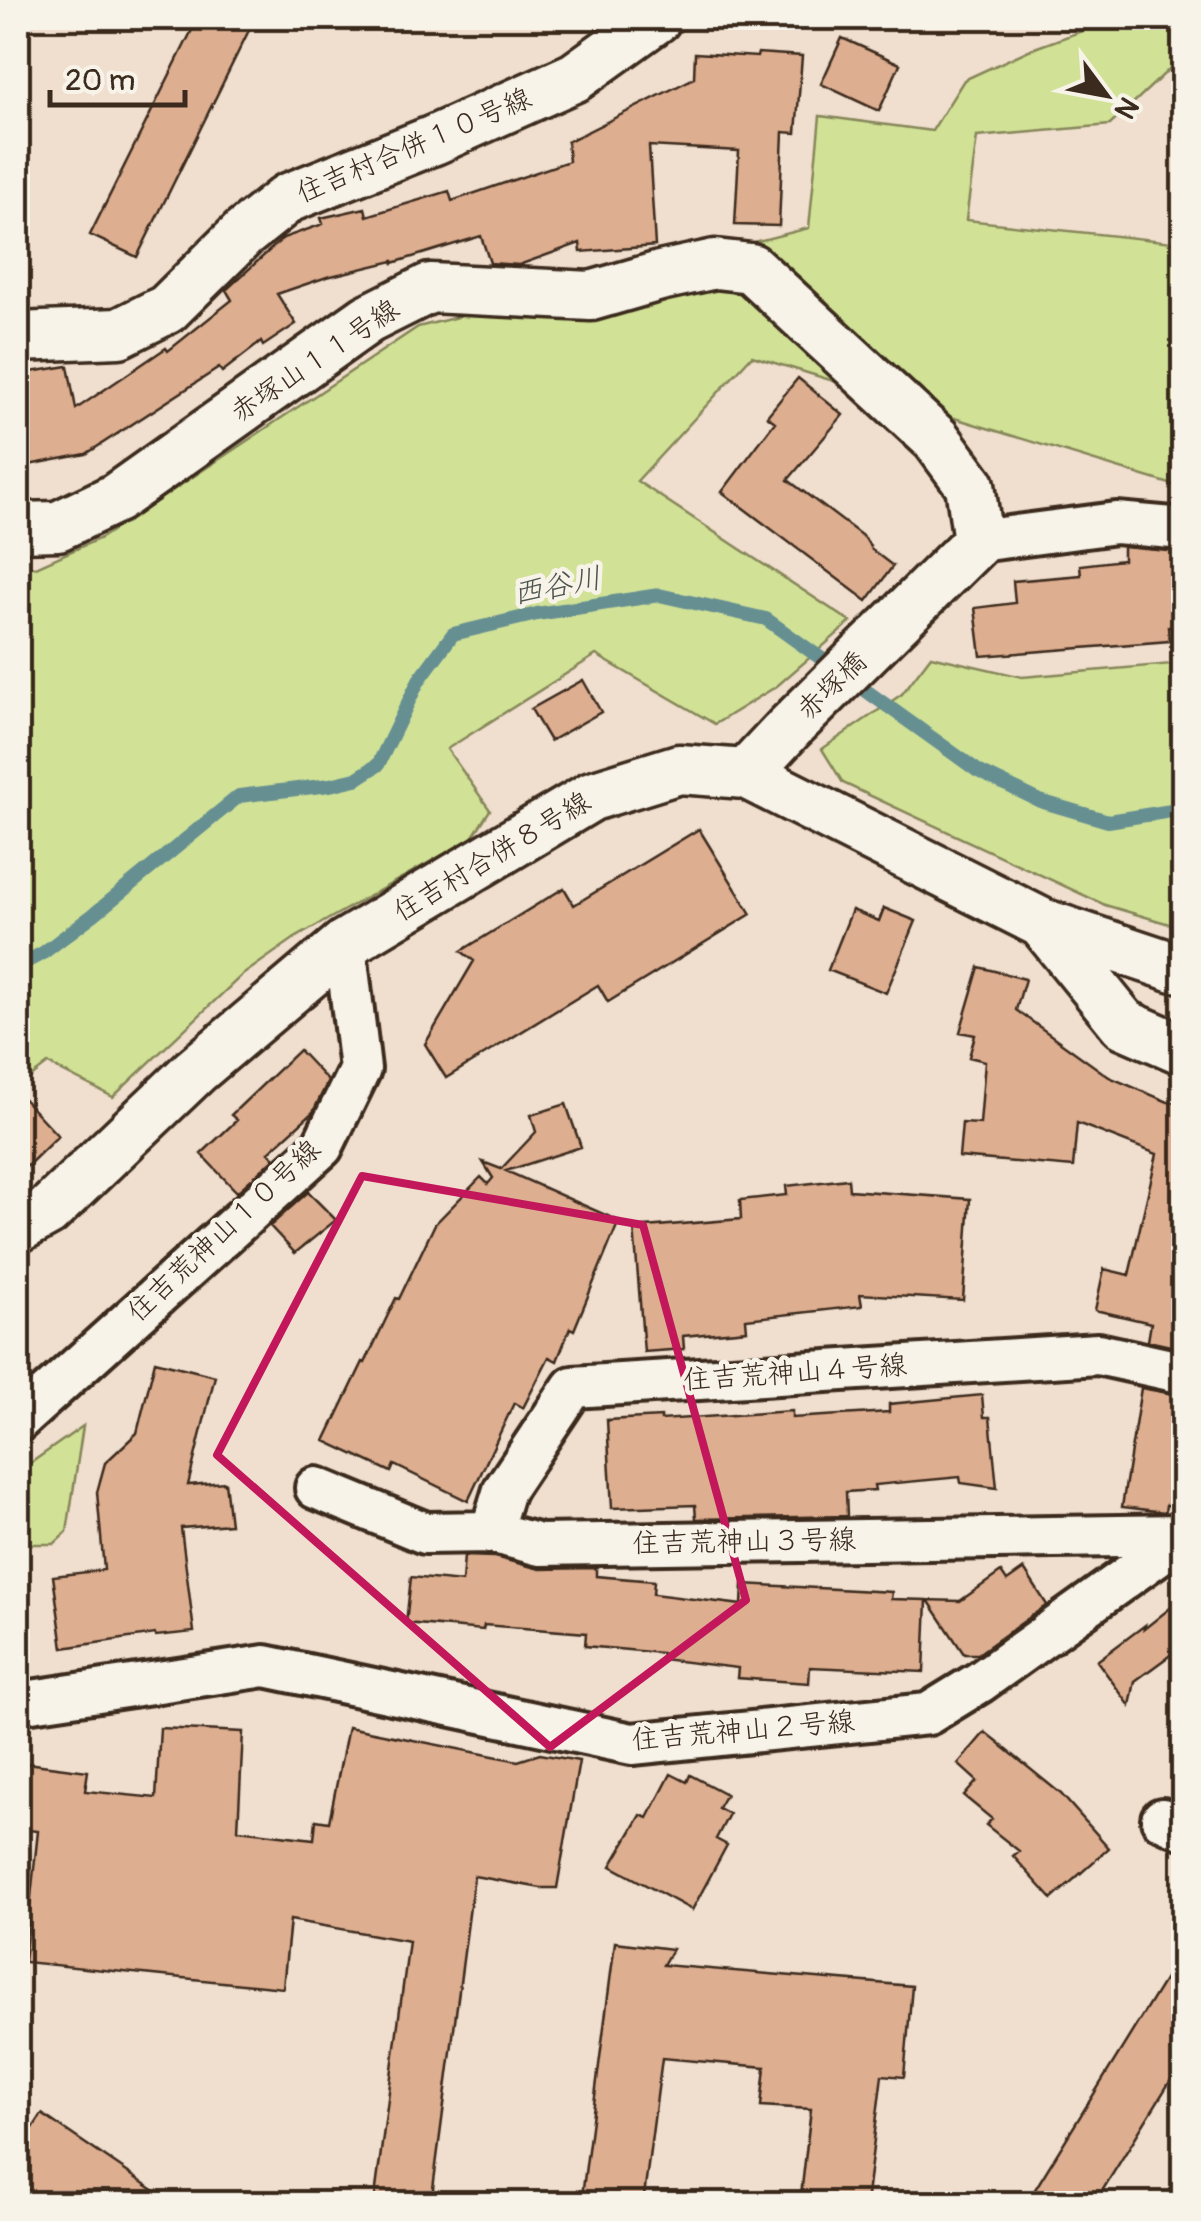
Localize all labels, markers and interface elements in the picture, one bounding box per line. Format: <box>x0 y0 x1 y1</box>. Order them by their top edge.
scale bar <box>50 45 185 107</box>
north arrow <box>1056 45 1156 145</box>
text: 20 m <box>65 62 135 99</box>
street label: 住吉村合併１０号線 <box>291 81 537 211</box>
text: N <box>1106 90 1146 125</box>
street label: 赤塚山１１号線 <box>224 292 406 430</box>
water label: 西谷川 <box>509 559 605 613</box>
street label: 赤塚橋 <box>790 644 874 728</box>
street label: 住吉村合併８号線 <box>387 784 597 930</box>
street label: 住吉荒神山１０号線 <box>120 1132 328 1330</box>
street label: 住吉荒神山４号線 <box>682 1348 908 1398</box>
street label: 住吉荒神山３号線 <box>632 1523 856 1561</box>
street label: 住吉荒神山２号線 <box>630 1704 856 1758</box>

